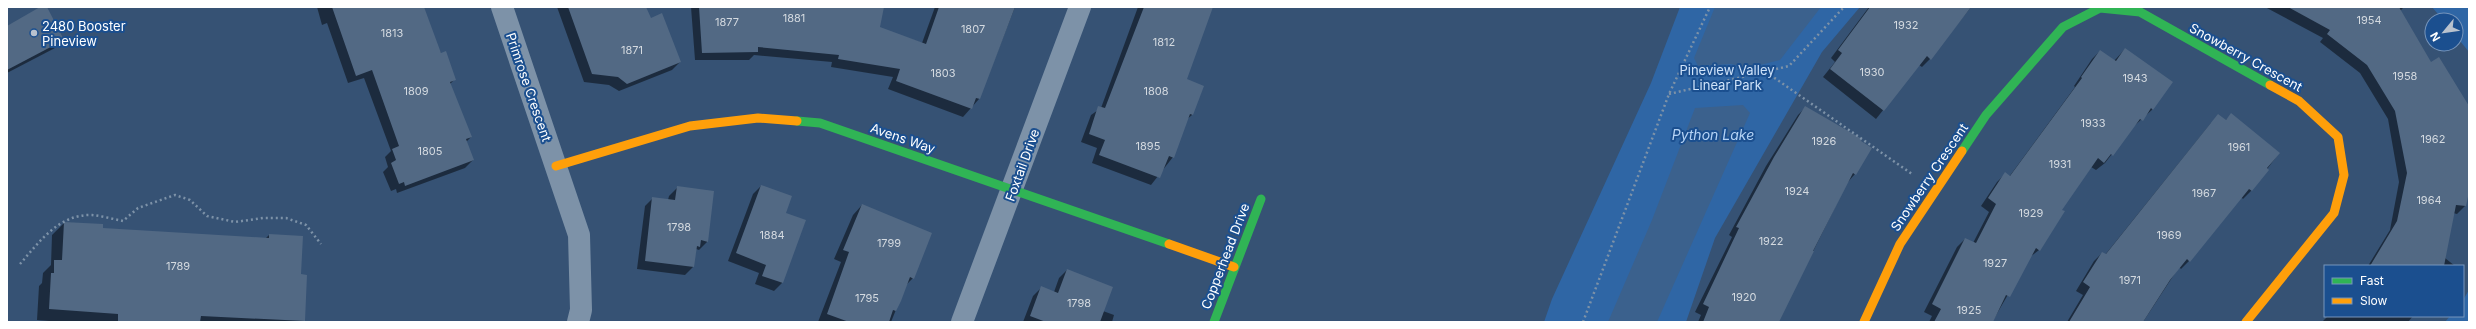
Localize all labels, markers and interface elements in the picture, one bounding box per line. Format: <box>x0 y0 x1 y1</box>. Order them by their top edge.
house number: 1881 <box>783 11 805 25</box>
north arrow <box>2424 12 2464 52</box>
house number: 1954 <box>2356 13 2382 27</box>
house number: 1877 <box>715 15 739 29</box>
place label: 2480 Booster Pineview <box>42 18 126 49</box>
house number: 1932 <box>1894 18 1918 32</box>
street label: Snowberry Crescent <box>2187 19 2305 95</box>
house number: 1807 <box>961 22 985 36</box>
house number: 1813 <box>381 26 403 40</box>
marker: 2480 Booster Pineview <box>29 28 39 38</box>
street label: Primrose Crescent <box>503 30 555 144</box>
text: N <box>2427 30 2443 44</box>
house number: 1812 <box>1153 35 1175 49</box>
house number: 1871 <box>621 43 643 57</box>
park label: Pineview Valley Linear Park <box>1679 62 1775 93</box>
house number: 1930 <box>1859 65 1885 79</box>
house number: 1803 <box>930 66 956 80</box>
house number: 1958 <box>2393 69 2418 83</box>
house number: 1943 <box>2122 71 2148 85</box>
house number: 1809 <box>403 84 429 98</box>
house number: 1808 <box>1143 84 1169 98</box>
house number: 1933 <box>2081 116 2106 130</box>
street label: Avens Way <box>868 119 938 157</box>
street label: Snowberry Crescent <box>1887 120 1971 234</box>
water label: Python Lake <box>1672 126 1754 143</box>
street label: Foxtail Drive <box>1002 127 1042 203</box>
house number: 1962 <box>2421 132 2445 146</box>
house number: 1926 <box>1812 134 1837 148</box>
house number: 1895 <box>1136 139 1161 153</box>
house number: 1961 <box>2228 140 2250 154</box>
house number: 1805 <box>418 144 443 158</box>
house number: 1931 <box>2049 157 2071 171</box>
house number: 1924 <box>1785 184 1809 198</box>
house number: 1967 <box>2192 186 2216 200</box>
house number: 1964 <box>2416 193 2442 207</box>
street label: Copperhead Drive <box>1197 201 1253 311</box>
house number: 1929 <box>2019 206 2044 220</box>
house number: 1798 <box>667 220 691 234</box>
house number: 1884 <box>759 228 785 242</box>
house number: 1969 <box>2157 228 2182 242</box>
house number: 1922 <box>1759 234 1783 248</box>
house number: 1799 <box>877 236 901 250</box>
house number: 1927 <box>1983 256 2007 270</box>
house number: 1789 <box>166 259 190 273</box>
legend <box>2324 265 2464 317</box>
house number: 1971 <box>2119 273 2141 287</box>
text: Fast <box>2360 273 2384 288</box>
house number: 1920 <box>1732 290 1757 304</box>
house number: 1795 <box>855 291 879 305</box>
text: Slow <box>2360 293 2388 308</box>
house number: 1798 <box>1067 296 1091 310</box>
house number: 1925 <box>1957 303 1982 317</box>

